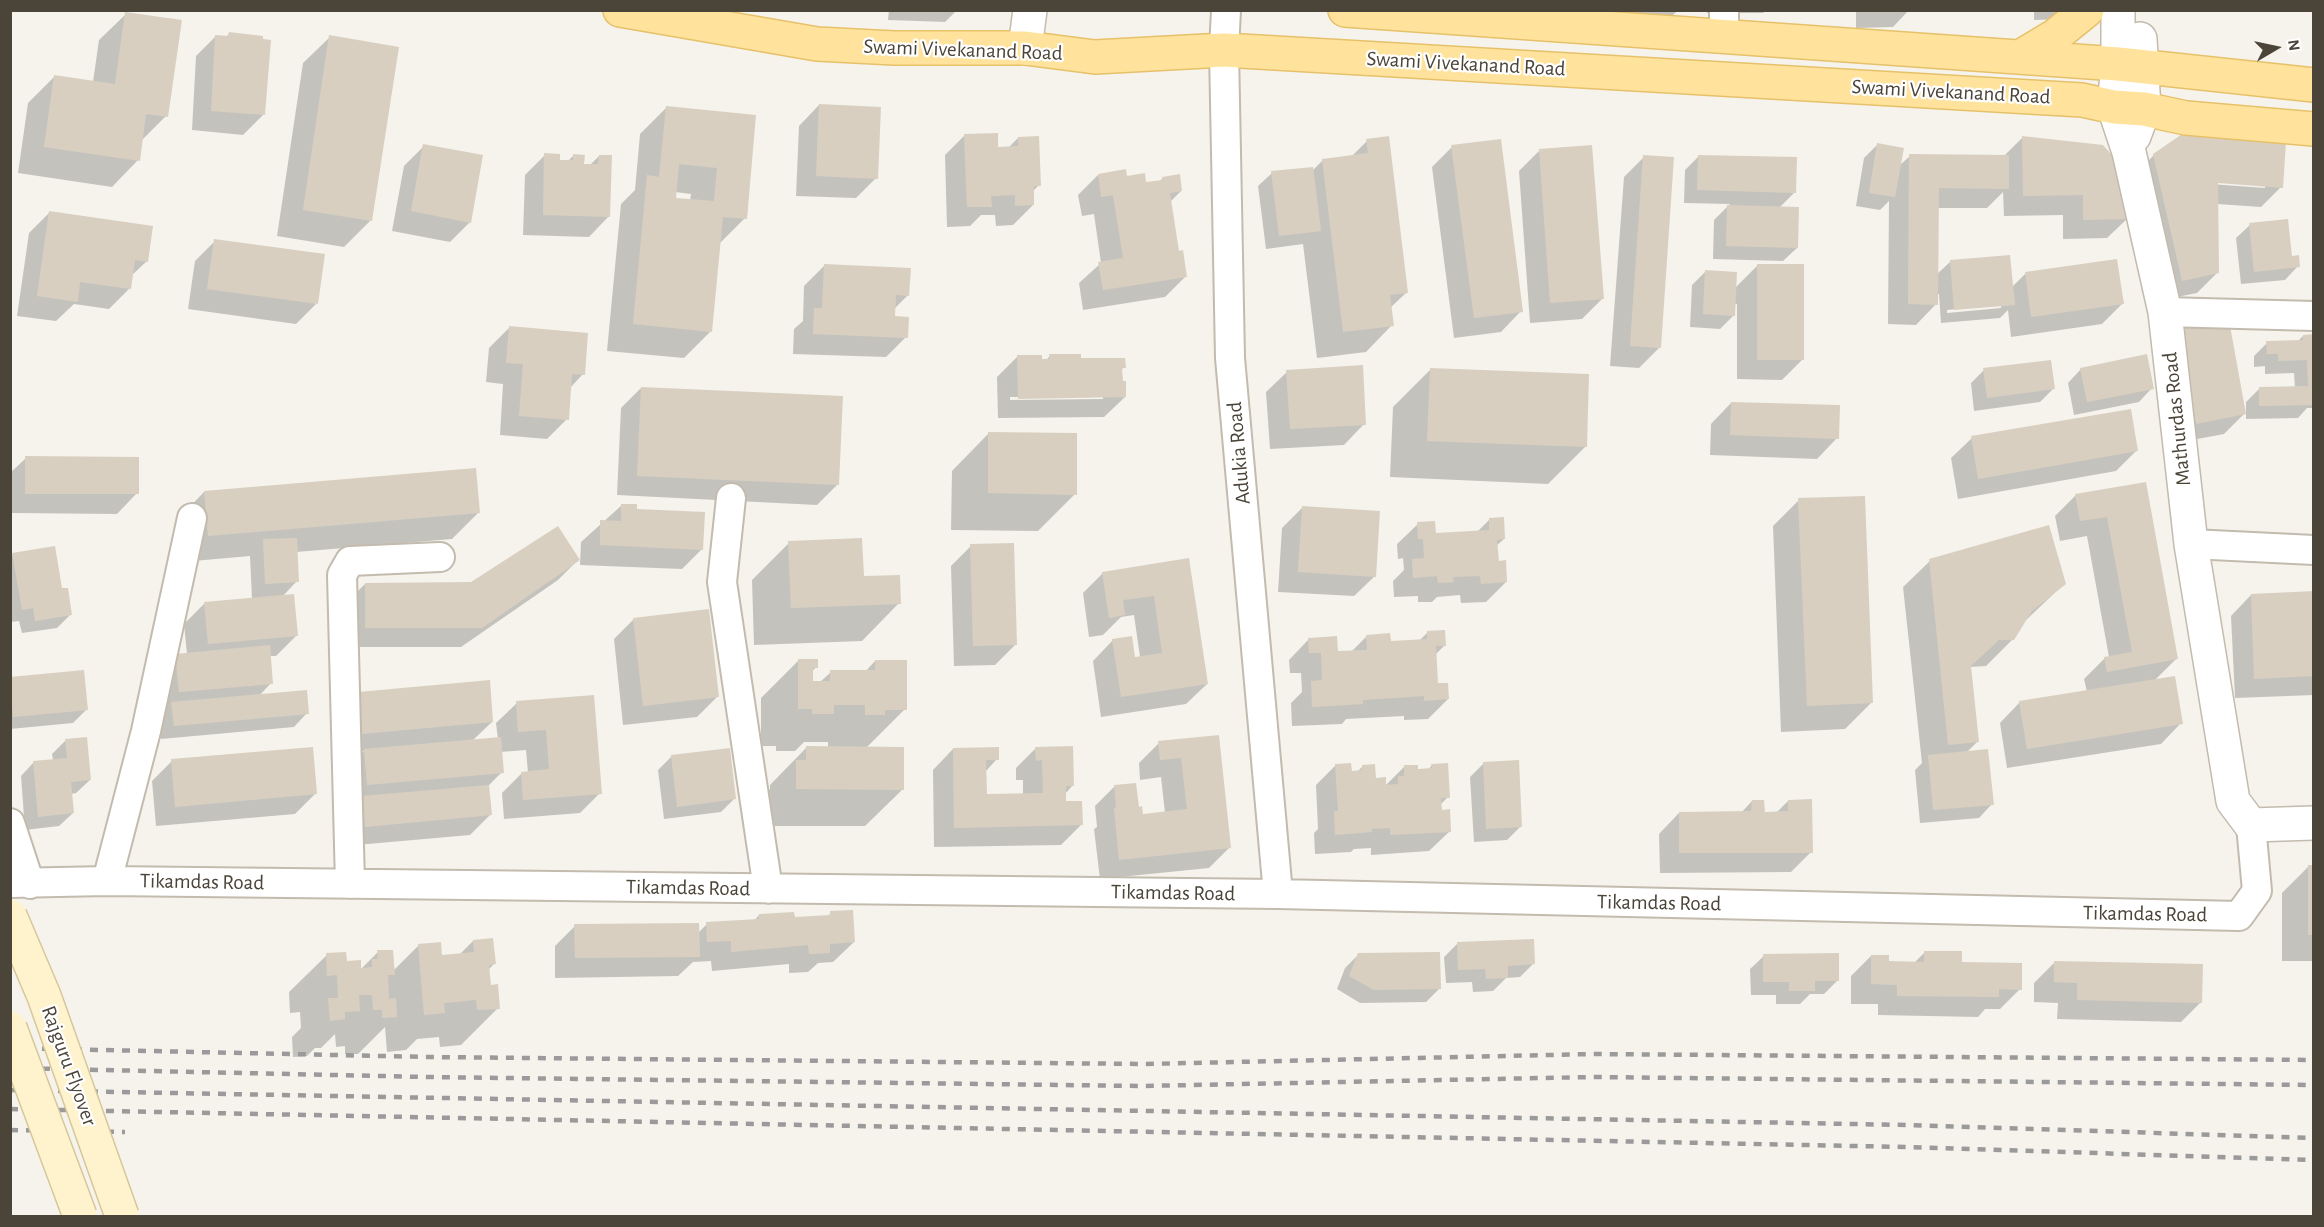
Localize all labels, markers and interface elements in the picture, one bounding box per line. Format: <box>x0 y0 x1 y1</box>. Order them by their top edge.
north arrow <box>2246 18 2306 78</box>
street label: Swami Vivekanand Road <box>863 34 1063 66</box>
text: N <box>2285 38 2303 52</box>
street label: Swami Vivekanand Road <box>1366 46 1566 82</box>
street label: Swami Vivekanand Road <box>1851 74 2051 110</box>
street label: Mathurdas Road <box>2157 351 2197 487</box>
street label: Adukia Road <box>1222 401 1256 505</box>
street label: Tikamdas Road <box>140 868 264 896</box>
street label: Tikamdas Road <box>626 874 750 902</box>
street label: Tikamdas Road <box>1111 879 1235 907</box>
street label: Tikamdas Road <box>1597 889 1721 917</box>
street label: Tikamdas Road <box>2083 900 2207 928</box>
street label: Rajguru Flyover <box>36 1002 102 1130</box>

